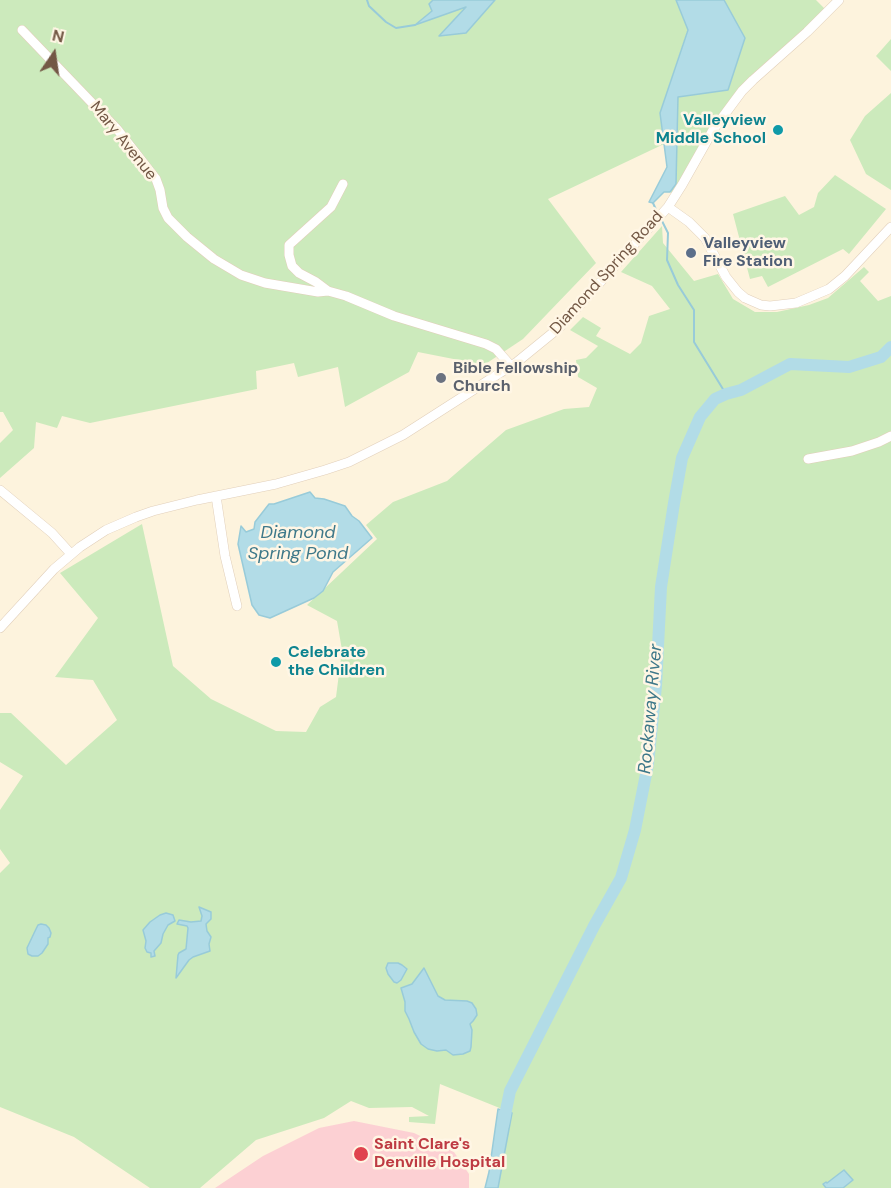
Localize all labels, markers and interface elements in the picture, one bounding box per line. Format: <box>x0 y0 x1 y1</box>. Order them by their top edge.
north arrow <box>24 24 84 84</box>
text: N <box>50 24 66 48</box>
street label: Mary Avenue <box>85 98 161 184</box>
place label: Valleyview Middle School <box>656 111 766 149</box>
marker: Valleyview Middle School <box>771 123 785 137</box>
street label: Diamond Spring Road <box>547 207 667 339</box>
place label: Valleyview Fire Station <box>703 234 793 272</box>
marker: Valleyview Fire Station <box>684 246 698 260</box>
place label: Bible Fellowship Church <box>453 359 578 397</box>
marker: Bible Fellowship Church <box>434 371 448 385</box>
water label: Diamond Spring Pond <box>248 522 348 564</box>
place label: Celebrate the Children <box>288 643 385 681</box>
water label: Rockaway River <box>635 643 667 775</box>
marker: Celebrate the Children <box>269 655 283 669</box>
place label: Saint Clare's Denville Hospital <box>374 1135 505 1173</box>
marker: Saint Clare's Denville Hospital <box>352 1145 370 1163</box>

